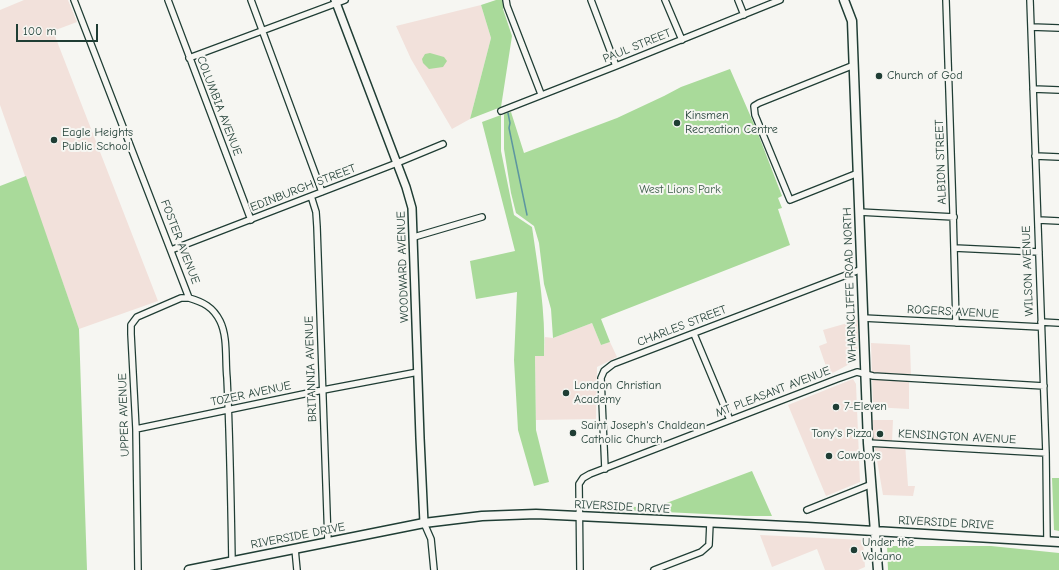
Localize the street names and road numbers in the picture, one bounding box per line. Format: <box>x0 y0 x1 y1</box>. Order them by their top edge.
street label: PAUL STREET <box>601 26 673 66</box>
street label: COLUMBIA AVENUE <box>193 54 245 158</box>
street label: ALBION STREET <box>932 119 950 205</box>
street label: EDINBURGH STREET <box>248 161 358 215</box>
street label: FOSTER AVENUE <box>157 198 203 286</box>
street label: WHARNCLIFFE ROAD NORTH <box>840 207 860 363</box>
street label: WOODWARD AVENUE <box>394 211 412 323</box>
street label: WILSON AVENUE <box>1019 225 1037 317</box>
street label: CHARLES STREET <box>635 302 729 350</box>
street label: ROGERS AVENUE <box>907 302 999 322</box>
street label: BRITANNIA AVENUE <box>302 316 320 422</box>
street label: MT PLEASANT AVENUE <box>714 363 832 421</box>
street label: UPPER AVENUE <box>115 373 133 457</box>
street label: TOZER AVENUE <box>210 378 292 410</box>
street label: KENSINGTON AVENUE <box>897 427 1017 447</box>
street label: RIVERSIDE DRIVE <box>574 497 670 517</box>
street label: RIVERSIDE DRIVE <box>898 513 994 533</box>
street label: RIVERSIDE DRIVE <box>250 520 346 552</box>

